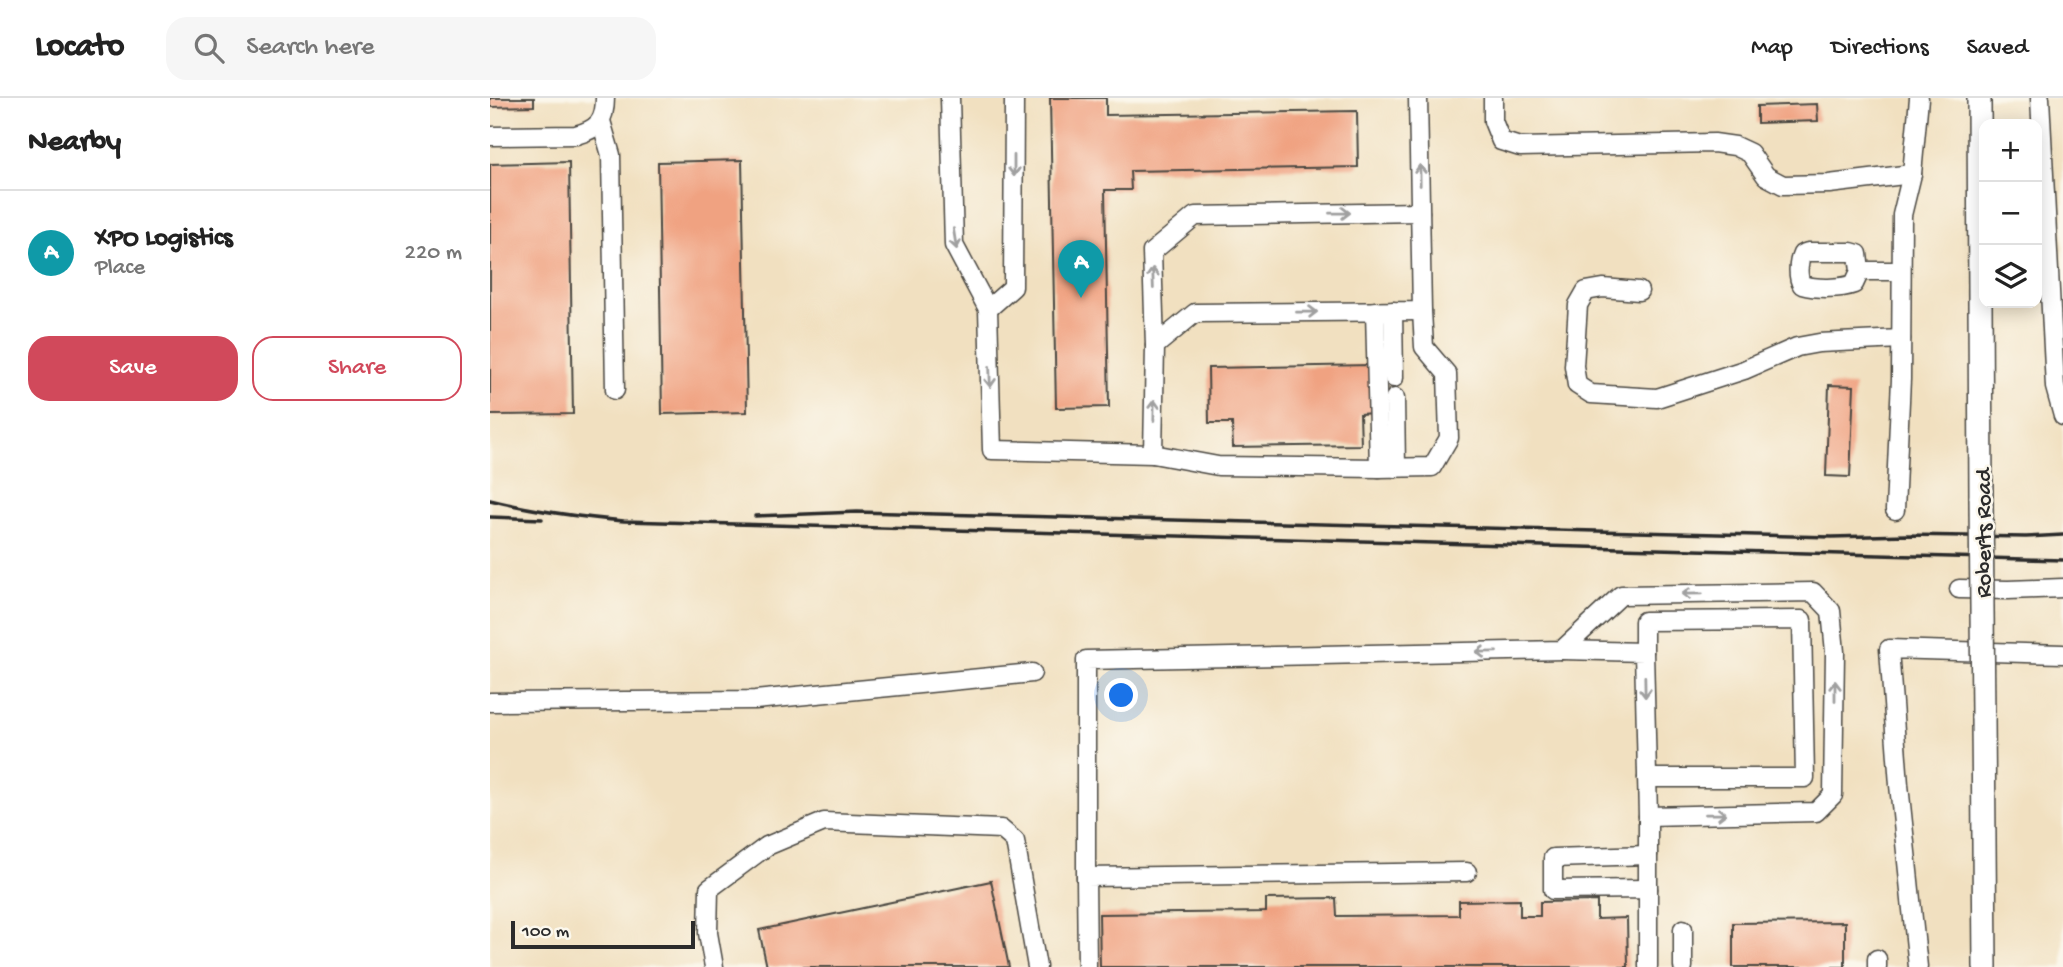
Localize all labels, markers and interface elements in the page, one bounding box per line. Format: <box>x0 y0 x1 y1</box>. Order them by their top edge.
search box <box>166 17 656 80</box>
text: Locato <box>35 29 124 67</box>
icon: search <box>190 29 228 67</box>
text: Search here <box>246 33 374 64</box>
text: Map <box>1751 34 1793 63</box>
text: Directions <box>1831 34 1929 63</box>
text: Saved <box>1967 34 2028 63</box>
map controls <box>1979 119 2042 308</box>
button: + <box>1979 119 2042 182</box>
text: Nearby <box>28 126 121 161</box>
one-way arrow <box>1007 154 1020 177</box>
one-way arrow <box>1413 163 1426 186</box>
button: − <box>1979 182 2042 245</box>
one-way arrow <box>1328 207 1351 220</box>
text: XPO Logistics <box>95 224 233 255</box>
one-way arrow <box>949 227 962 250</box>
text: A <box>44 240 58 267</box>
text: 220 m <box>405 240 462 267</box>
pin: A <box>1058 240 1104 298</box>
button: layers <box>1979 245 2042 308</box>
text: Place <box>95 255 145 282</box>
one-way arrow <box>1146 267 1160 290</box>
one-way arrow <box>1295 305 1318 319</box>
button: Save <box>28 336 238 401</box>
button: Share <box>252 336 462 401</box>
one-way arrow <box>984 366 997 389</box>
one-way arrow <box>1147 399 1161 422</box>
street label: Roberts Road <box>1972 467 1999 598</box>
one-way arrow <box>1681 587 1704 601</box>
one-way arrow <box>1475 645 1498 658</box>
one-way arrow <box>1638 675 1652 698</box>
your location <box>1104 678 1138 712</box>
one-way arrow <box>1828 680 1842 703</box>
one-way arrow <box>1705 807 1728 821</box>
scale bar <box>511 918 695 950</box>
text: 100 m <box>522 921 569 944</box>

